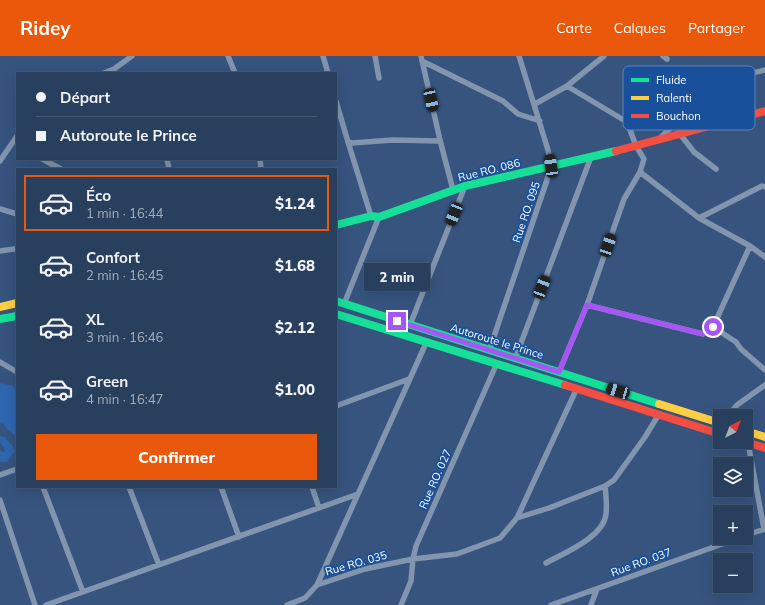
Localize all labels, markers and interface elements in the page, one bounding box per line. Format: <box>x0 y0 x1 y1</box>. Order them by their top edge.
text: Ridey <box>20 16 71 40</box>
text: Carte <box>556 19 592 37</box>
text: Calques <box>614 19 666 37</box>
text: Partager <box>688 19 745 37</box>
legend <box>623 66 755 130</box>
text: Fluide <box>656 73 686 87</box>
car <box>423 87 439 113</box>
text: Départ <box>60 88 110 107</box>
text: Ralenti <box>656 91 692 105</box>
text: Bouchon <box>656 109 701 123</box>
text: Autoroute le Prince <box>60 126 197 145</box>
car <box>543 153 559 179</box>
street label: Rue RO. 086 <box>456 155 522 184</box>
street label: Rue RO. 095 <box>509 179 543 244</box>
icon: car <box>38 185 74 221</box>
text: Éco <box>86 186 111 205</box>
text: $1.24 <box>275 194 315 213</box>
car <box>444 201 464 227</box>
text: 1 min · 16:44 <box>86 205 163 221</box>
car <box>598 232 618 258</box>
icon: car <box>38 247 74 283</box>
text: Confort <box>86 248 140 267</box>
text: $1.68 <box>275 256 315 275</box>
callout: 2 min <box>364 263 430 291</box>
text: 2 min · 16:45 <box>86 267 163 283</box>
text: 2 min <box>380 269 414 285</box>
car <box>532 274 552 300</box>
icon: car <box>38 309 74 345</box>
text: XL <box>86 310 104 329</box>
route end <box>388 312 406 330</box>
text: $2.12 <box>275 318 315 337</box>
route start <box>704 318 722 336</box>
street label: Autoroute le Prince <box>449 320 545 362</box>
text: 3 min · 16:46 <box>86 329 163 345</box>
icon: car <box>38 371 74 407</box>
text: Green <box>86 372 128 391</box>
text: $1.00 <box>275 380 315 399</box>
car <box>605 382 631 400</box>
text: 4 min · 16:47 <box>86 391 163 407</box>
north arrow <box>713 409 753 449</box>
map controls <box>713 409 753 593</box>
button: Confirmer <box>36 434 317 480</box>
street label: Rue RO. 027 <box>416 447 454 511</box>
button: layers <box>713 457 753 497</box>
button: + <box>713 505 753 545</box>
street label: Rue RO. 037 <box>609 545 673 579</box>
street label: Rue RO. 035 <box>323 547 389 579</box>
button: − <box>713 553 753 593</box>

